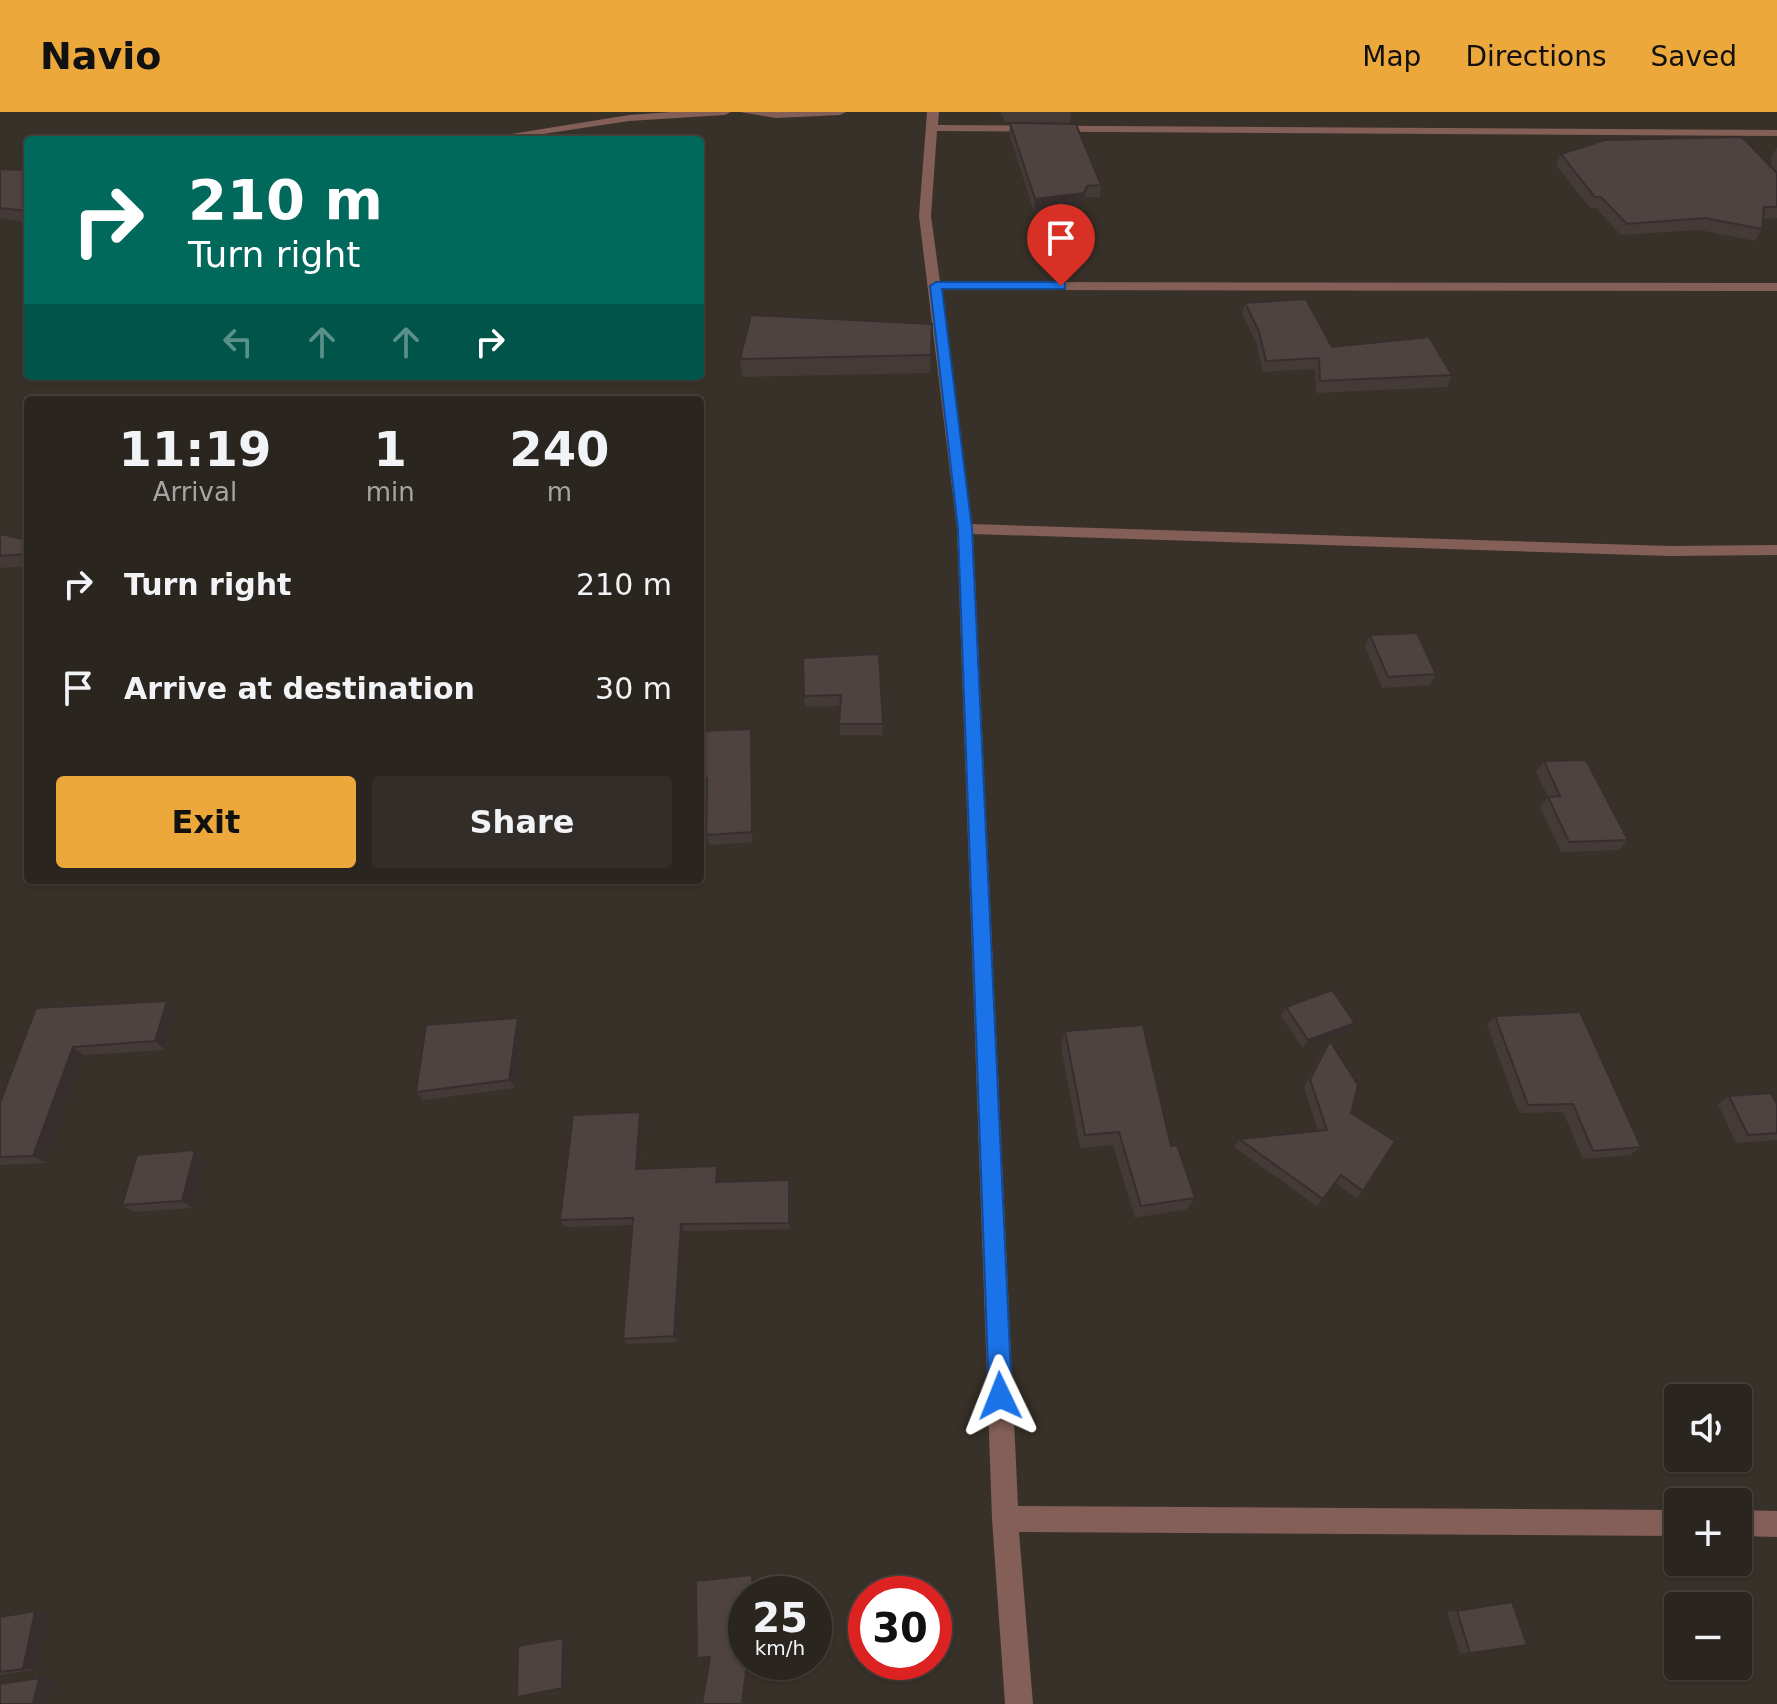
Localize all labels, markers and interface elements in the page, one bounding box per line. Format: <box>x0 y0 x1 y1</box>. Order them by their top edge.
text: Navio <box>40 34 161 78</box>
text: Map <box>1362 40 1421 73</box>
text: Directions <box>1465 40 1606 73</box>
text: Saved <box>1650 40 1737 73</box>
text: 210 m <box>188 167 383 232</box>
icon: right <box>56 168 160 272</box>
pin <box>1027 204 1095 286</box>
icon: arrive <box>1039 216 1083 260</box>
text: Turn right <box>188 234 360 275</box>
icon: left <box>216 320 260 364</box>
icon: ahead <box>300 320 344 364</box>
icon: ahead <box>384 320 428 364</box>
icon: right <box>468 320 512 364</box>
text: 11:19 <box>118 421 271 477</box>
text: 1 <box>374 421 407 477</box>
text: 240 <box>509 421 609 477</box>
text: Arrival <box>153 477 237 507</box>
text: min <box>366 477 415 507</box>
text: m <box>547 477 572 507</box>
icon: right <box>56 562 100 606</box>
text: Turn right <box>124 567 291 602</box>
text: 210 m <box>576 567 672 602</box>
icon: arrive <box>56 666 100 710</box>
text: Arrive at destination <box>124 671 475 706</box>
text: 30 m <box>595 671 672 706</box>
button: Exit <box>56 776 356 868</box>
button: Share <box>372 776 672 868</box>
position arrow <box>958 1354 1042 1438</box>
map controls <box>1664 1384 1752 1680</box>
button: sound <box>1664 1384 1752 1472</box>
button: + <box>1664 1488 1752 1576</box>
speed limit sign: 30 <box>848 1576 952 1680</box>
button: − <box>1664 1592 1752 1680</box>
text: 25 <box>752 1595 808 1641</box>
text: km/h <box>755 1636 805 1660</box>

